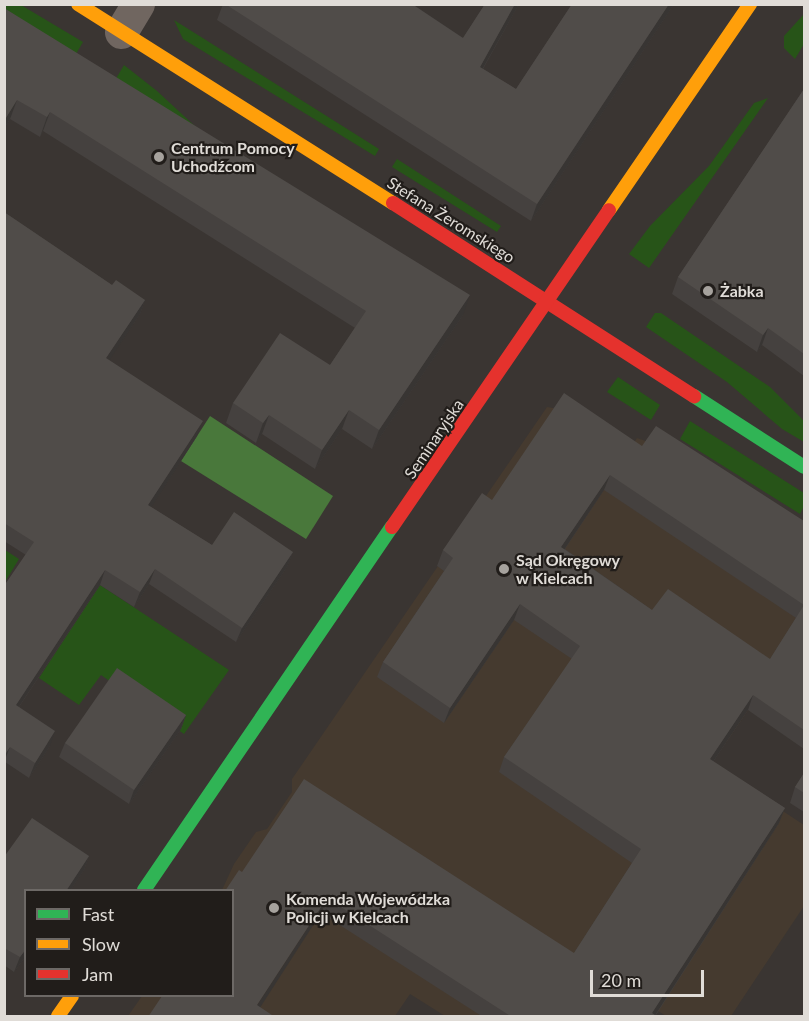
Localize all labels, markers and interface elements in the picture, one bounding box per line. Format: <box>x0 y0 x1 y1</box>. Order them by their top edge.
place label: Centrum Pomocy Uchodźcom <box>171 138 295 176</box>
marker: Centrum Pomocy Uchodźcom <box>152 150 166 164</box>
street label: Stefana Żeromskiego <box>384 173 518 267</box>
place label: Żabka <box>720 281 764 301</box>
marker: Żabka <box>701 284 715 298</box>
street label: Seminaryjska <box>400 396 468 482</box>
place label: Sąd Okręgowy w Kielcach <box>516 550 620 588</box>
marker: Sąd Okręgowy w Kielcach <box>497 562 511 576</box>
legend <box>24 889 234 997</box>
place label: Komenda Wojewódzka Policji w Kielcach <box>286 889 450 927</box>
marker: Komenda Wojewódzka Policji w Kielcach <box>267 901 281 915</box>
text: Fast <box>82 903 114 925</box>
text: Slow <box>82 933 120 955</box>
scale bar <box>593 958 707 996</box>
text: Jam <box>82 963 113 985</box>
text: 20 m <box>601 969 641 991</box>

